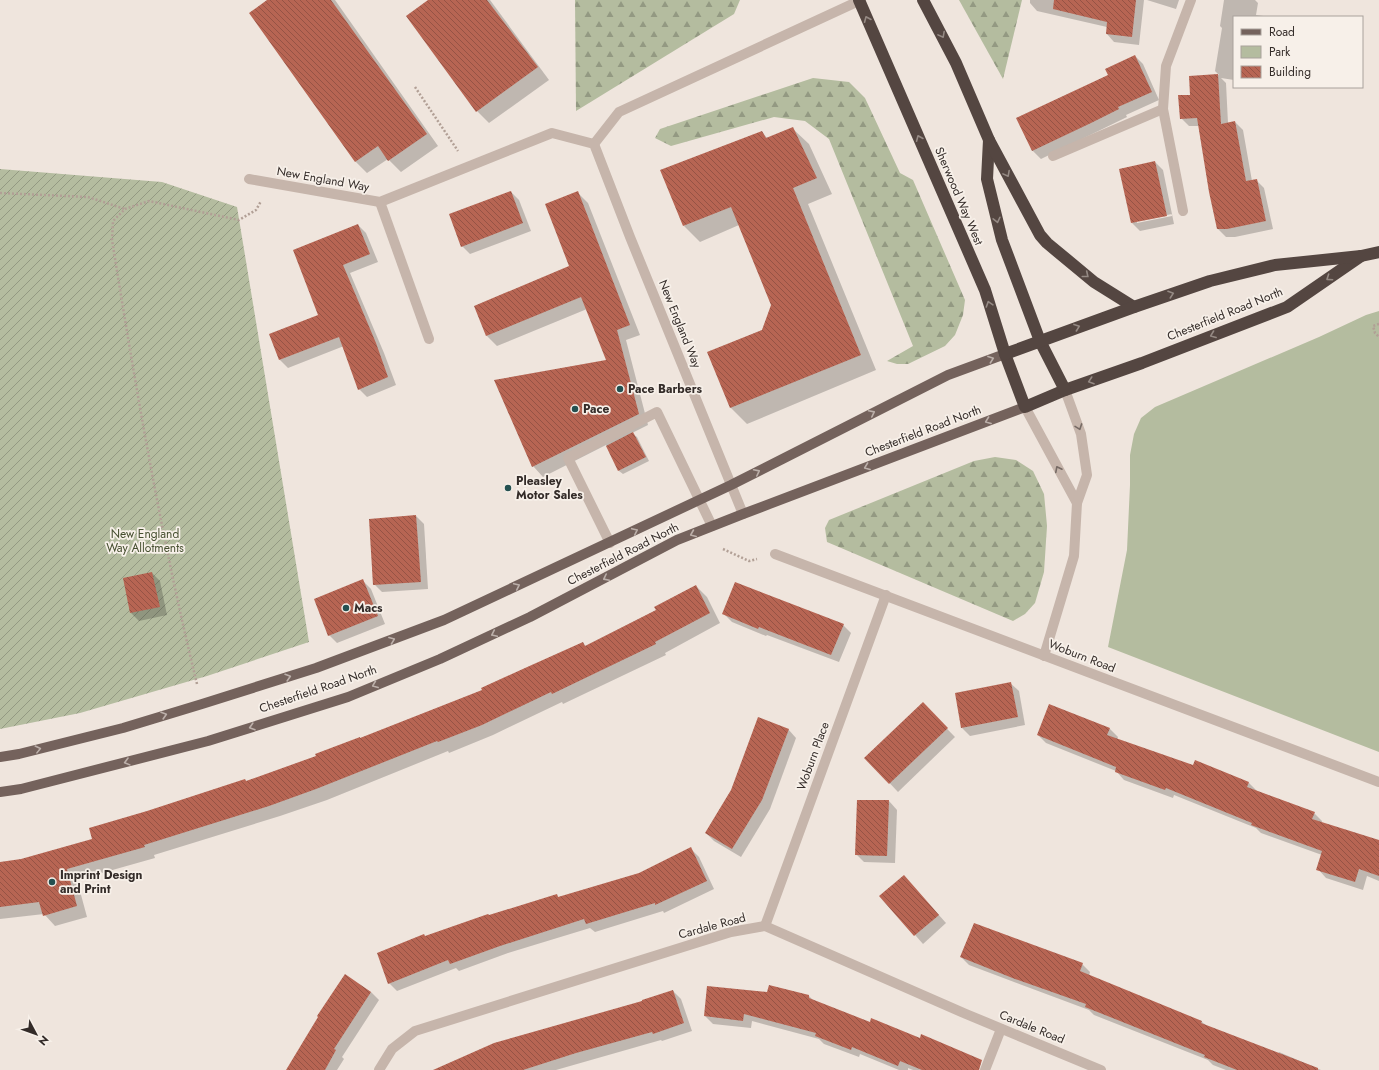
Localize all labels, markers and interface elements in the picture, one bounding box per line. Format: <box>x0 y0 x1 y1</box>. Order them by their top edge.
one-way arrow <box>864 15 872 23</box>
legend <box>1233 16 1363 88</box>
text: Road <box>1269 23 1295 41</box>
one-way arrow <box>937 30 944 38</box>
text: Park <box>1269 43 1291 61</box>
text: Building <box>1269 63 1311 81</box>
one-way arrow <box>916 135 924 142</box>
street label: Sherwood Way West <box>930 144 988 248</box>
street label: New England Way <box>275 162 371 196</box>
one-way arrow <box>1003 170 1010 177</box>
one-way arrow <box>992 216 1001 223</box>
one-way arrow <box>1081 270 1089 277</box>
one-way arrow <box>1326 273 1333 280</box>
street label: New England Way <box>654 277 706 371</box>
street label: Chesterfield Road North <box>1164 283 1286 345</box>
one-way arrow <box>1168 290 1175 299</box>
one-way arrow <box>985 300 994 307</box>
one-way arrow <box>1074 324 1081 332</box>
one-way arrow <box>1209 331 1216 339</box>
one-way arrow <box>987 356 994 364</box>
one-way arrow <box>1088 376 1095 385</box>
place label: Pace Barbers <box>628 380 703 398</box>
marker: Pace Barbers <box>615 384 625 394</box>
place label: Pace <box>583 400 610 418</box>
street label: Chesterfield Road North <box>862 401 984 461</box>
marker: Pace <box>570 404 580 414</box>
one-way arrow <box>868 410 876 417</box>
one-way arrow <box>985 417 992 425</box>
one-way arrow <box>1074 423 1082 430</box>
one-way arrow <box>863 462 870 470</box>
one-way arrow <box>1055 466 1063 474</box>
one-way arrow <box>753 469 760 477</box>
place label: Pleasley Motor Sales <box>516 472 583 504</box>
marker: Pleasley Motor Sales <box>503 483 513 493</box>
street label: Chesterfield Road North <box>564 518 682 590</box>
park label: New England Way Allotments <box>106 525 184 557</box>
one-way arrow <box>631 528 638 535</box>
one-way arrow <box>690 529 698 537</box>
one-way arrow <box>602 573 610 581</box>
one-way arrow <box>513 583 521 591</box>
place label: Macs <box>354 599 383 617</box>
marker: Macs <box>341 603 351 613</box>
one-way arrow <box>491 629 498 637</box>
street label: Woburn Road <box>1046 635 1118 677</box>
one-way arrow <box>388 637 395 645</box>
street label: Chesterfield Road North <box>257 660 379 718</box>
one-way arrow <box>284 673 291 682</box>
one-way arrow <box>372 681 379 689</box>
one-way arrow <box>160 711 167 720</box>
street label: Woburn Place <box>792 719 834 793</box>
one-way arrow <box>249 722 256 731</box>
one-way arrow <box>34 745 41 754</box>
one-way arrow <box>124 757 131 766</box>
place label: Imprint Design and Print <box>60 866 142 898</box>
marker: Imprint Design and Print <box>47 877 57 887</box>
street label: Cardale Road <box>676 908 748 944</box>
street label: Cardale Road <box>997 1006 1067 1048</box>
north arrow <box>16 1014 56 1054</box>
text: N <box>35 1032 52 1049</box>

